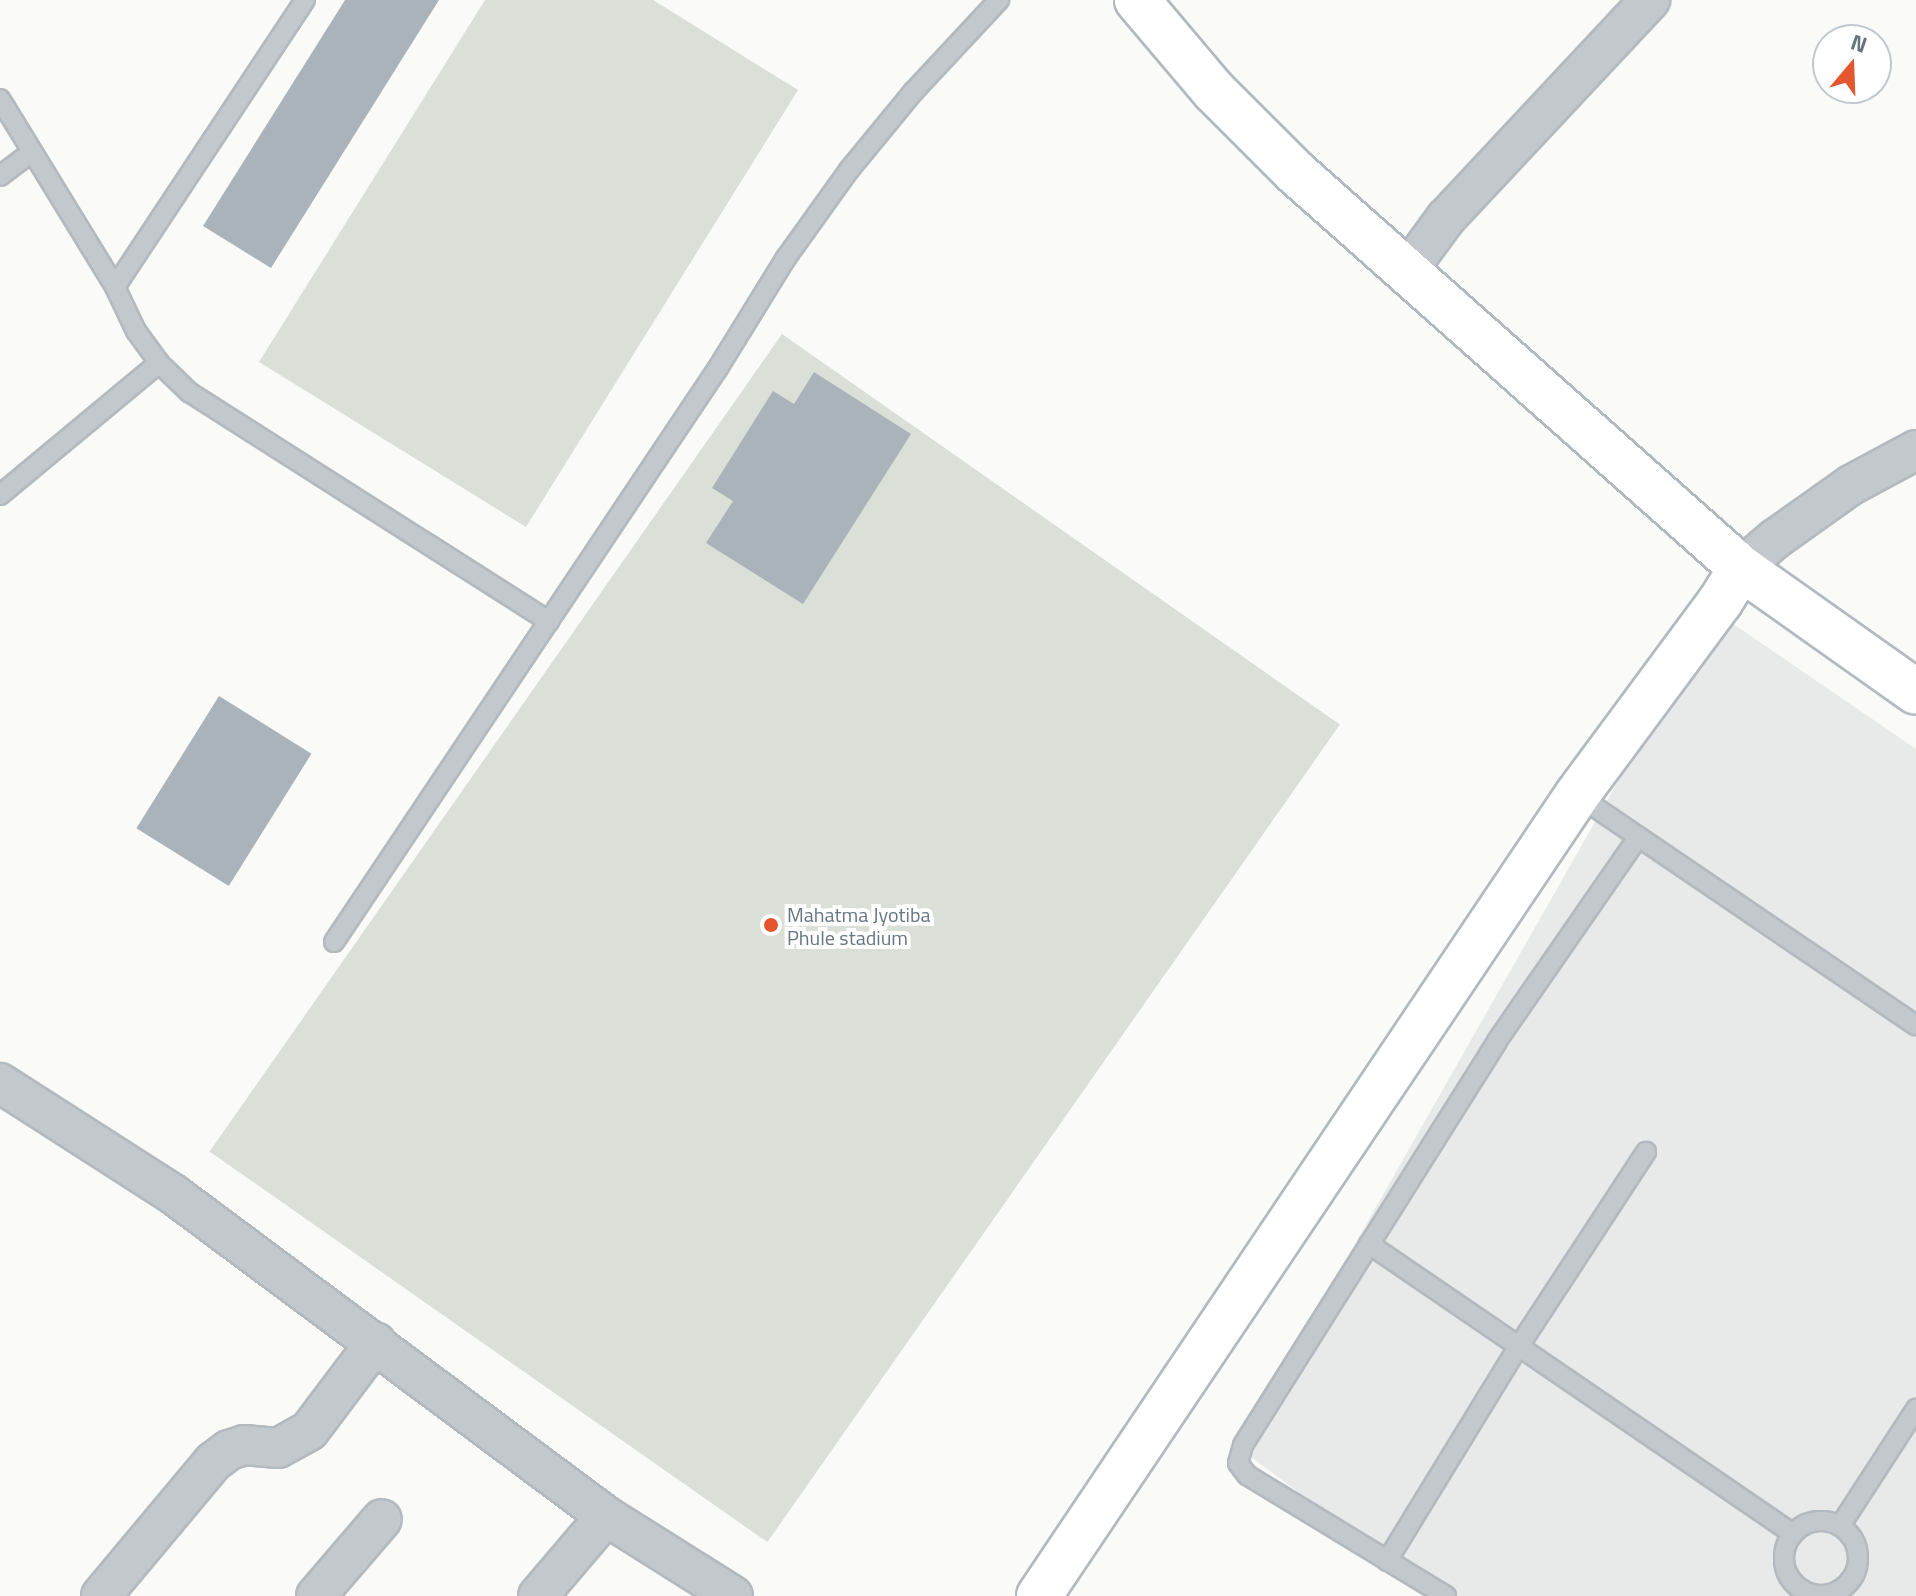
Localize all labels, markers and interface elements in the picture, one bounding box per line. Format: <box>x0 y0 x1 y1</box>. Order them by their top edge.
north arrow <box>1812 24 1892 104</box>
text: N <box>1846 25 1872 62</box>
place label: Mahatma Jyotiba Phule stadium <box>787 902 930 949</box>
marker: Mahatma Jyotiba Phule stadium <box>762 916 780 934</box>

